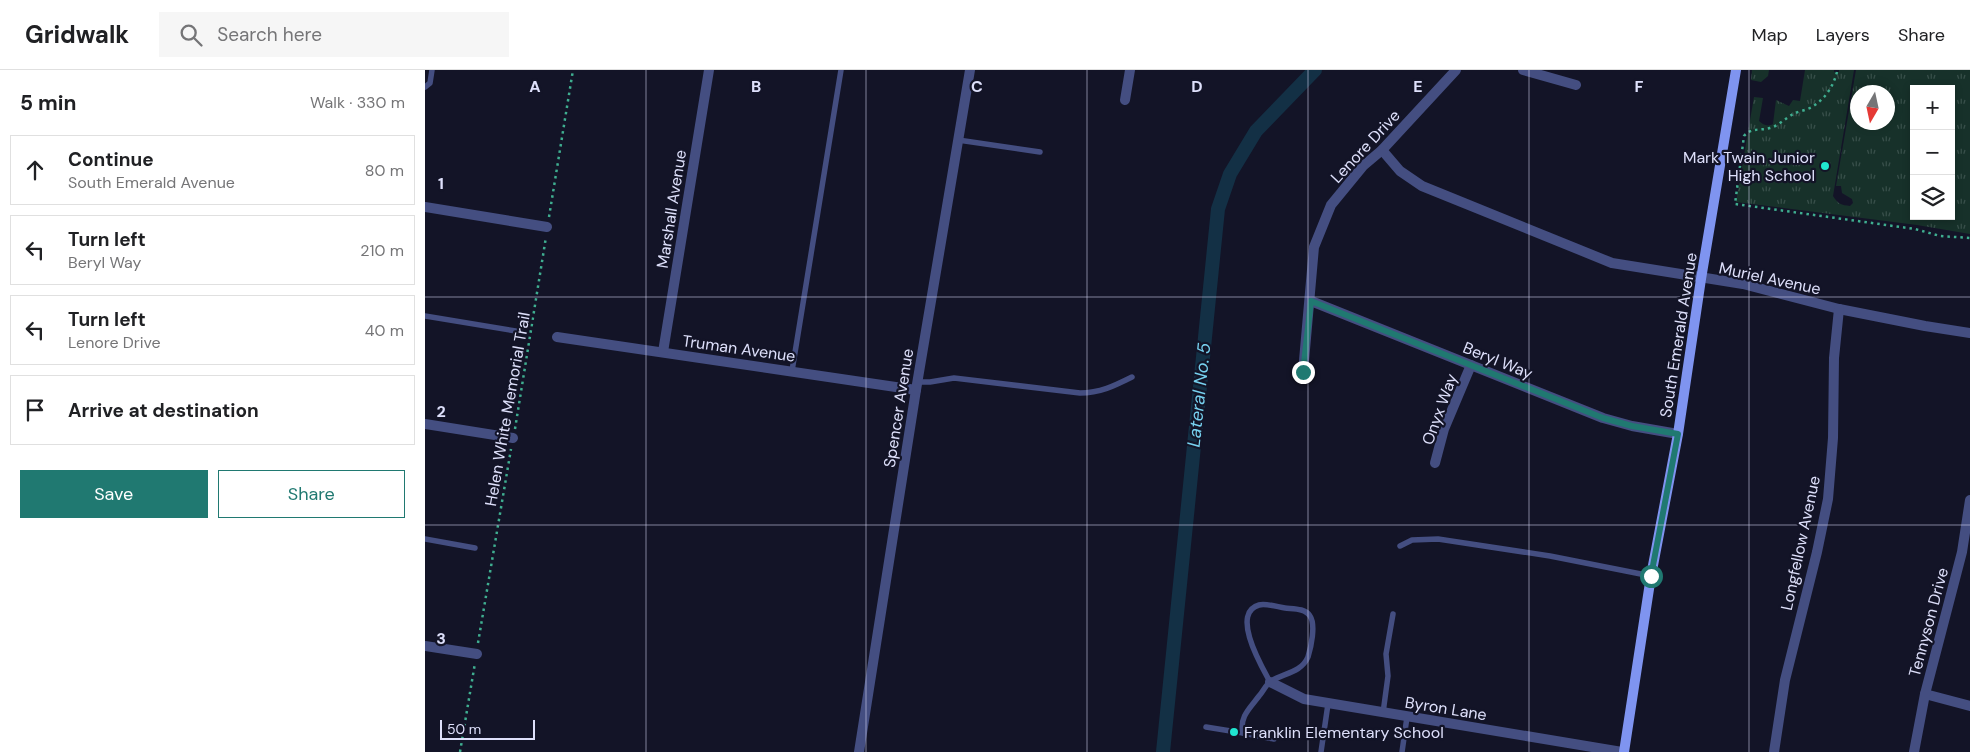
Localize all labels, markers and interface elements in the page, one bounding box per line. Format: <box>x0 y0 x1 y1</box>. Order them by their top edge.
search box <box>159 12 509 57</box>
text: Gridwalk <box>25 19 129 50</box>
icon: search <box>177 21 205 49</box>
text: Search here <box>217 22 322 47</box>
text: Map <box>1752 23 1788 47</box>
text: Layers <box>1816 23 1870 47</box>
text: Share <box>1898 23 1945 47</box>
text: A <box>529 76 541 97</box>
text: B <box>751 76 761 97</box>
text: C <box>971 76 983 97</box>
text: D <box>1191 76 1203 97</box>
text: E <box>1413 76 1423 97</box>
text: F <box>1635 76 1644 97</box>
north arrow <box>1850 85 1895 130</box>
map controls <box>1910 85 1955 220</box>
button: + <box>1910 85 1955 130</box>
text: 5 min <box>20 89 76 117</box>
text: Walk · 330 m <box>310 92 405 113</box>
street label: Lenore Drive <box>1326 105 1405 187</box>
button: − <box>1910 130 1955 175</box>
text: Continue <box>68 147 154 172</box>
place label: Mark Twain Junior High School <box>1683 147 1815 186</box>
street label: Marshall Avenue <box>652 148 691 270</box>
icon: ahead <box>21 156 49 184</box>
text: 80 m <box>365 160 404 181</box>
marker: Mark Twain Junior High School <box>1819 160 1831 172</box>
text: South Emerald Avenue <box>68 172 235 193</box>
text: 1 <box>438 173 444 194</box>
button: layers <box>1910 175 1955 220</box>
text: Turn left <box>68 227 146 252</box>
icon: left <box>21 236 49 264</box>
text: 210 m <box>360 240 404 261</box>
street label: South Emerald Avenue <box>1655 251 1702 419</box>
text: Beryl Way <box>68 252 141 273</box>
street label: Muriel Avenue <box>1717 257 1823 300</box>
text: Turn left <box>68 307 146 332</box>
street label: Helen White Memorial Trail <box>480 310 535 508</box>
icon: left <box>21 316 49 344</box>
text: 40 m <box>365 320 404 341</box>
street label: Truman Avenue <box>681 330 797 367</box>
text: Lenore Drive <box>68 332 161 353</box>
street label: Beryl Way <box>1460 337 1536 384</box>
water label: Lateral No. 5 <box>1182 342 1216 448</box>
street label: Spencer Avenue <box>879 347 918 469</box>
route end <box>1292 361 1315 384</box>
street label: Onyx Way <box>1417 370 1462 448</box>
icon: arrive <box>21 396 49 424</box>
text: Arrive at destination <box>68 398 259 423</box>
text: 2 <box>436 401 446 422</box>
button: Save <box>20 470 208 518</box>
button: Share <box>218 470 405 518</box>
street label: Longfellow Avenue <box>1776 474 1825 612</box>
route start <box>1640 565 1663 588</box>
street label: Tennyson Drive <box>1904 565 1953 679</box>
text: 3 <box>436 628 446 649</box>
street label: Byron Lane <box>1404 692 1488 725</box>
scale bar <box>440 717 535 740</box>
text: 50 m <box>447 720 481 738</box>
place label: Franklin Elementary School <box>1244 722 1444 743</box>
marker: Franklin Elementary School <box>1228 726 1240 738</box>

